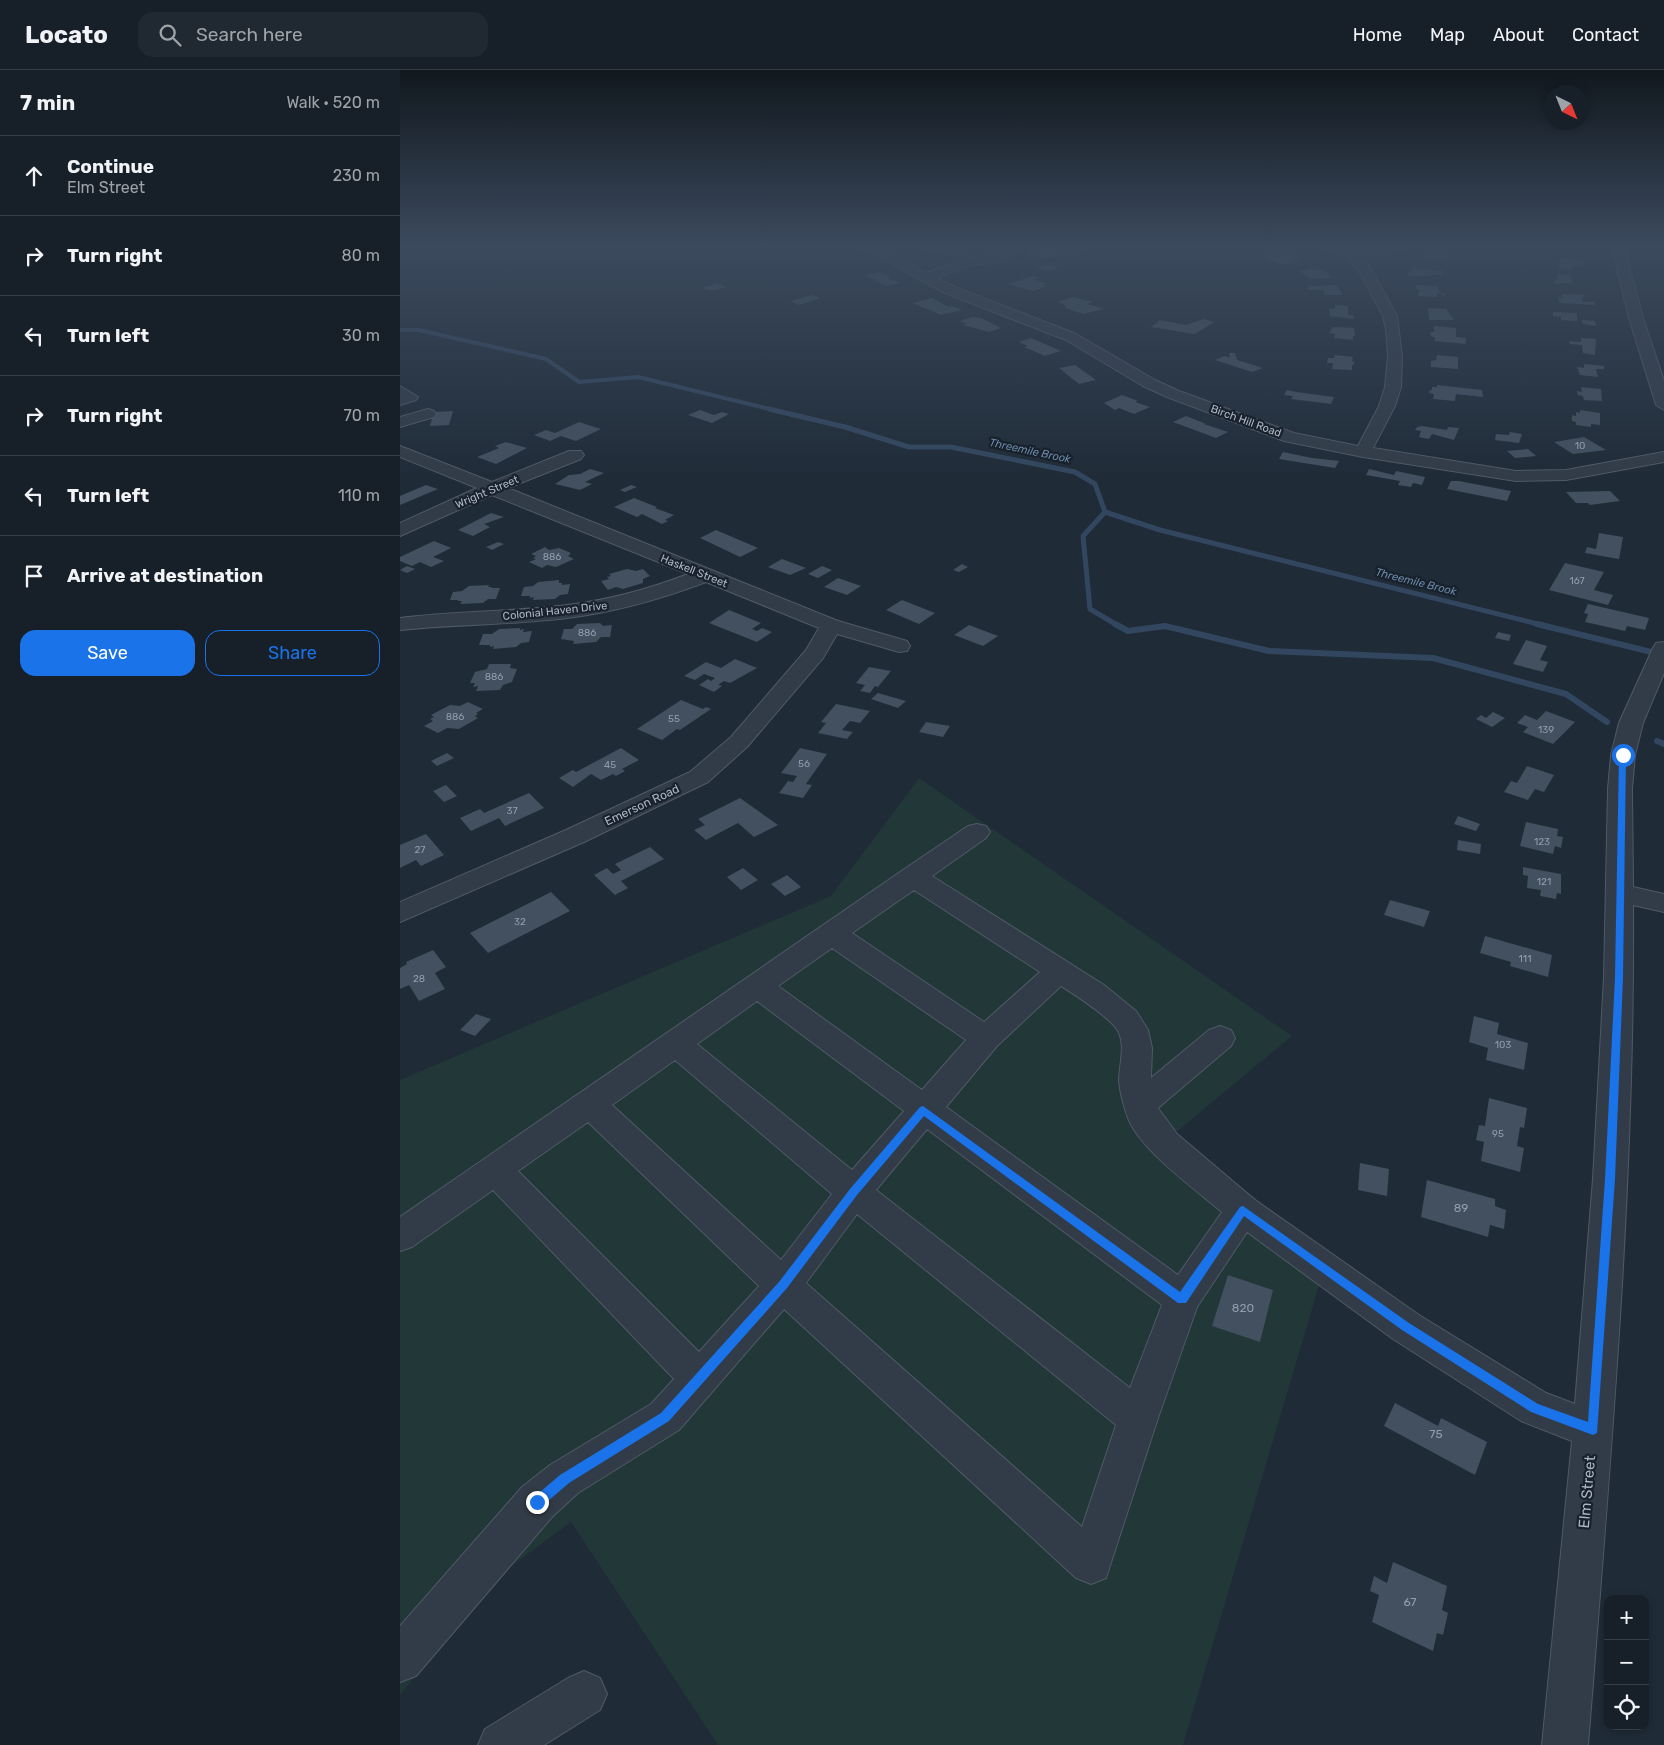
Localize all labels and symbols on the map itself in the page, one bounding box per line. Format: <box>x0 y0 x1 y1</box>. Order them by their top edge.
north arrow <box>1544 85 1589 130</box>
street label: Birch Hill Road <box>1209 402 1283 440</box>
water label: Threemile Brook <box>988 436 1072 466</box>
house number: 10 <box>1575 440 1585 452</box>
street label: Wright Street <box>453 473 521 511</box>
house number: 886 <box>543 551 561 563</box>
street label: Haskell Street <box>659 552 730 591</box>
water label: Threemile Brook <box>1374 566 1458 598</box>
house number: 167 <box>1569 575 1585 587</box>
street label: Colonial Haven Drive <box>502 599 608 623</box>
house number: 886 <box>578 627 596 639</box>
house number: 886 <box>485 671 503 683</box>
house number: 886 <box>446 711 464 723</box>
house number: 55 <box>668 713 680 725</box>
house number: 139 <box>1538 724 1554 736</box>
route start <box>1612 744 1635 767</box>
house number: 56 <box>798 758 810 770</box>
house number: 45 <box>604 759 616 771</box>
street label: Emerson Road <box>602 782 682 828</box>
house number: 37 <box>506 805 518 817</box>
house number: 123 <box>1534 836 1550 848</box>
house number: 27 <box>415 844 426 856</box>
house number: 121 <box>1537 876 1551 888</box>
house number: 32 <box>514 916 526 928</box>
house number: 111 <box>1519 953 1531 965</box>
house number: 28 <box>413 973 425 985</box>
house number: 103 <box>1495 1039 1511 1051</box>
house number: 95 <box>1492 1128 1504 1140</box>
house number: 89 <box>1454 1201 1468 1215</box>
house number: 820 <box>1232 1301 1254 1315</box>
house number: 75 <box>1429 1427 1443 1441</box>
street label: Elm Street <box>1575 1455 1599 1529</box>
route end <box>526 1491 549 1514</box>
house number: 67 <box>1403 1595 1417 1609</box>

